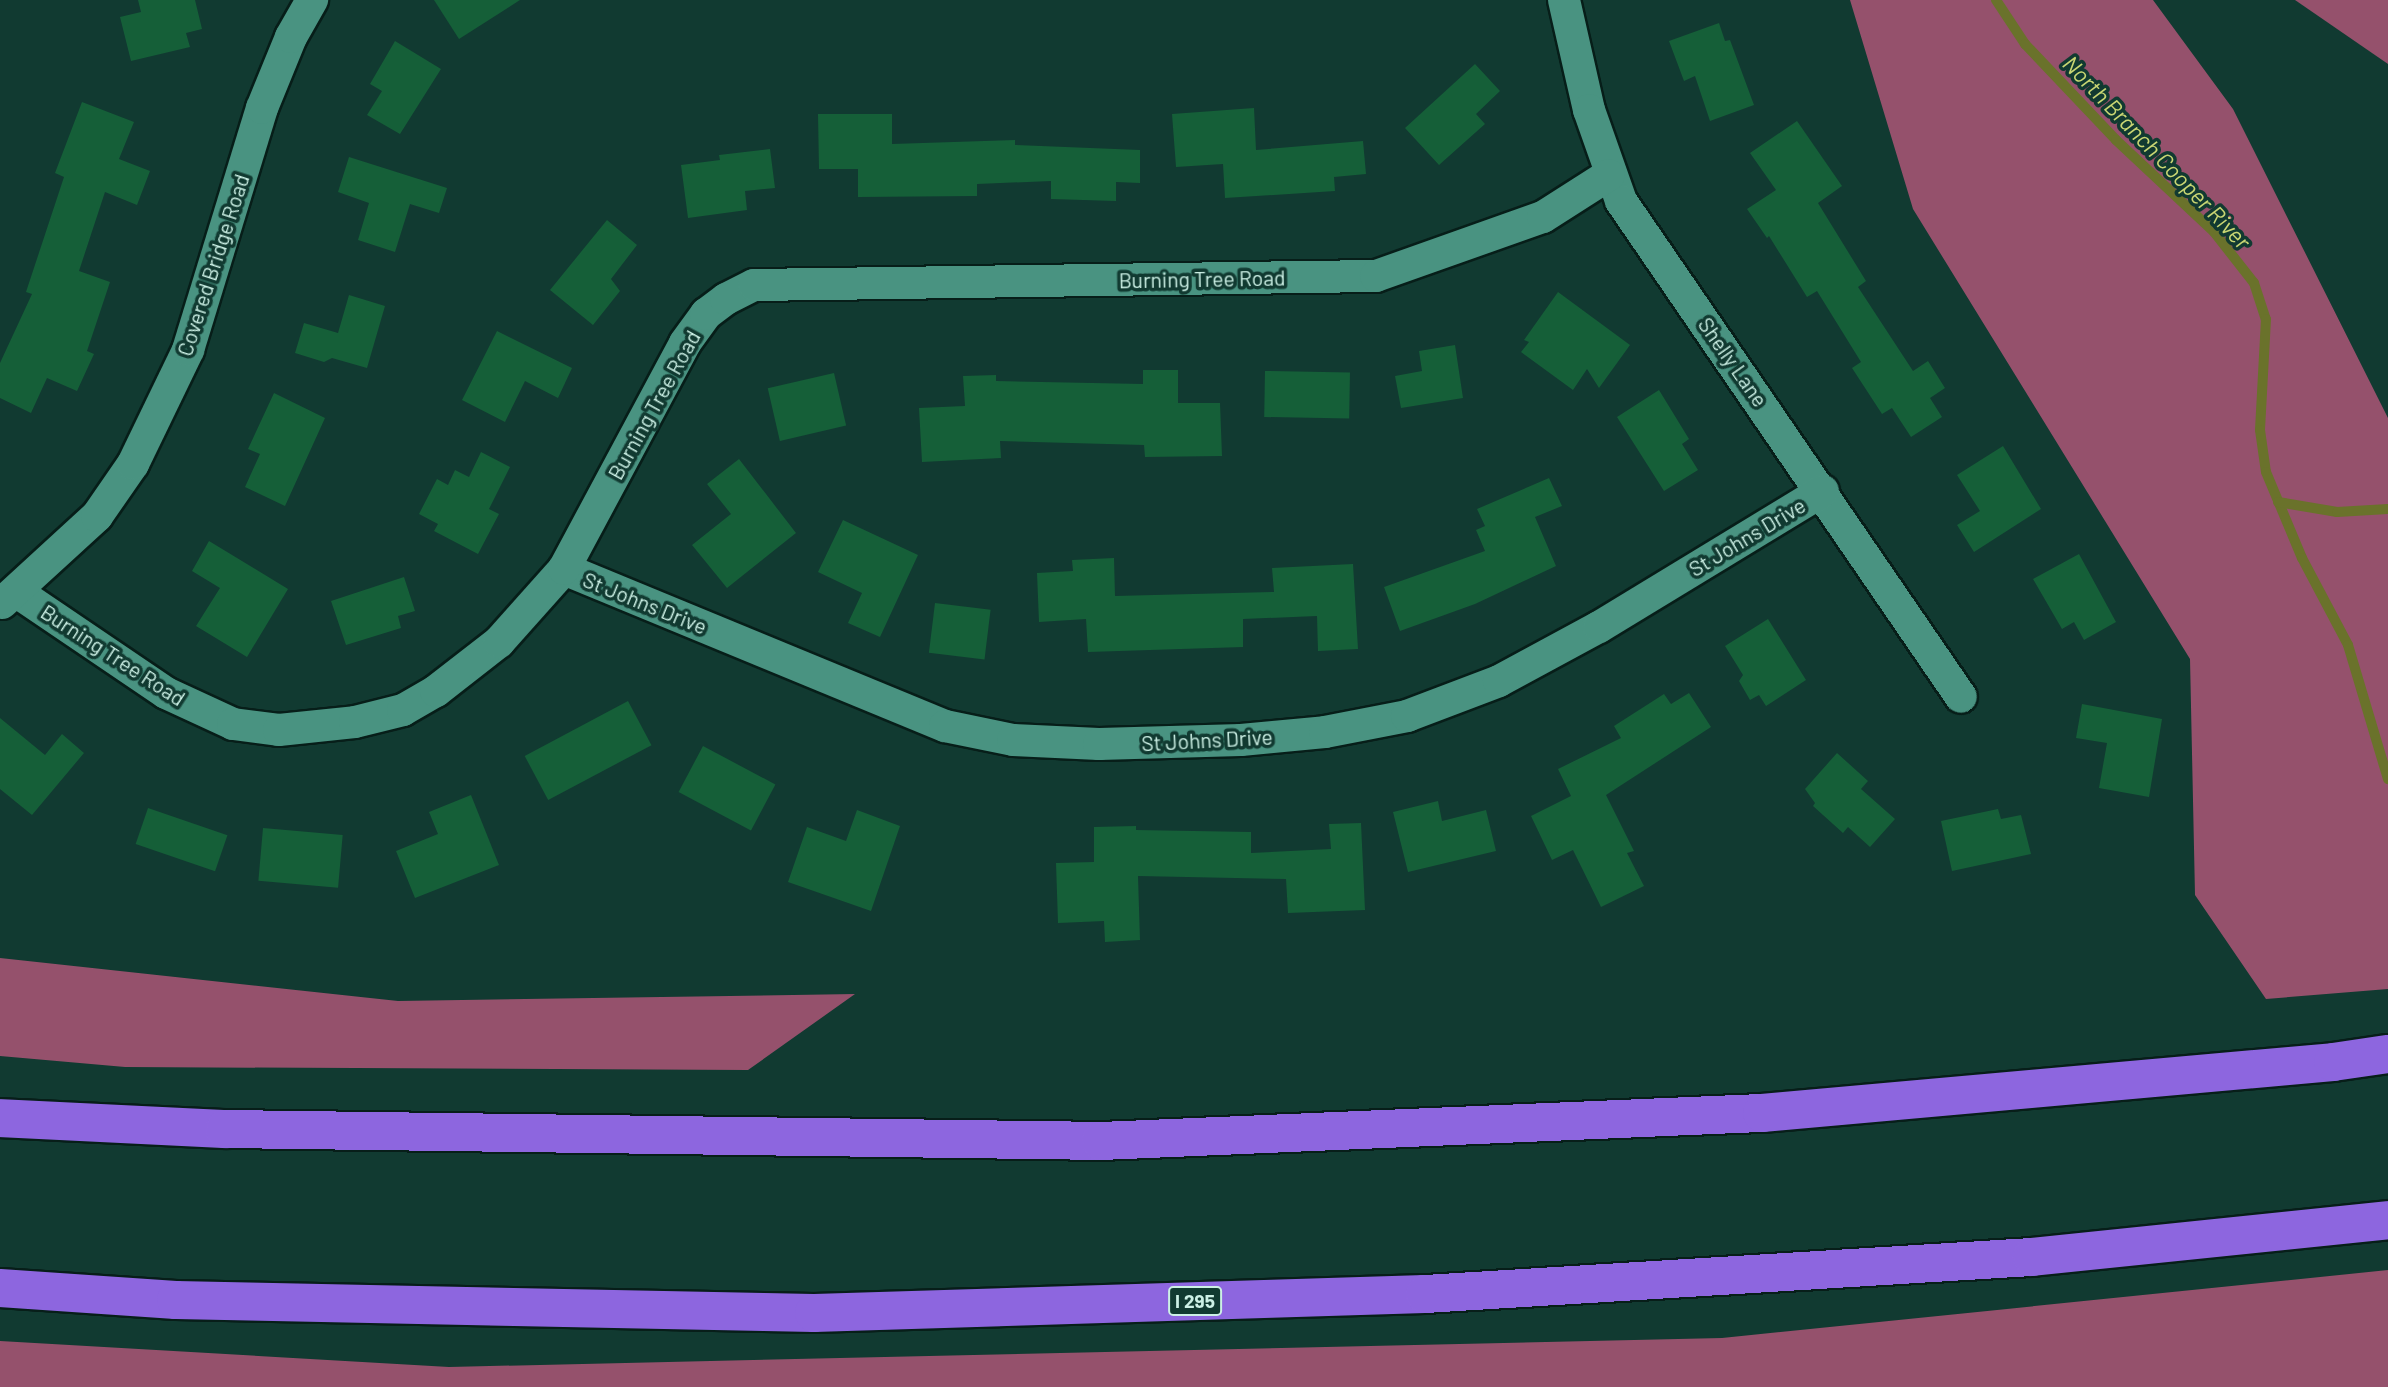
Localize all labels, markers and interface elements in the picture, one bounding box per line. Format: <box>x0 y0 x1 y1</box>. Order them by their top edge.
water label: North Branch Cooper River <box>2057 49 2257 255</box>
street label: Covered Bridge Road <box>172 171 254 359</box>
street label: Burning Tree Road <box>1118 265 1286 293</box>
street label: Shelly Lane <box>1693 313 1773 411</box>
street label: Burning Tree Road <box>603 326 705 484</box>
street label: St Johns Drive <box>1684 492 1810 582</box>
street label: St Johns Drive <box>579 567 711 639</box>
street label: Burning Tree Road <box>36 599 190 711</box>
street label: St Johns Drive <box>1141 724 1273 756</box>
road number: I 295 <box>1167 1286 1223 1316</box>

